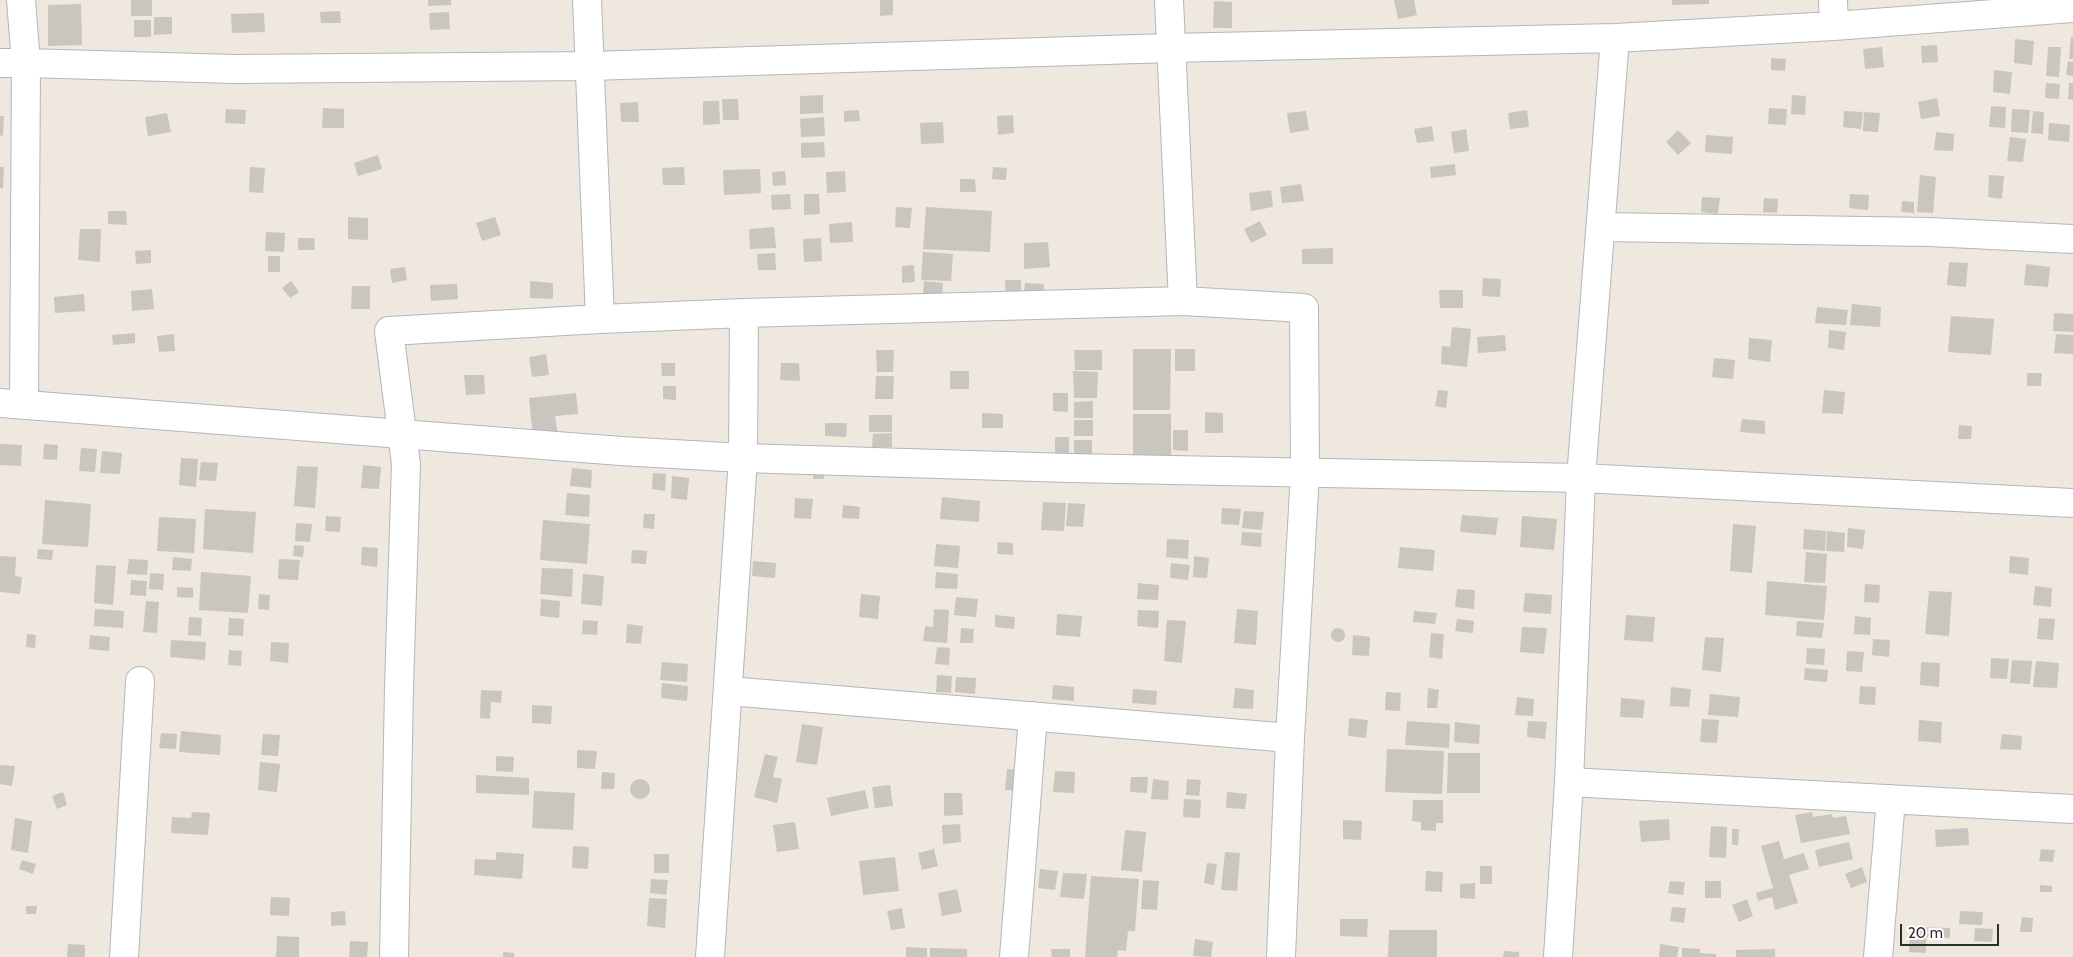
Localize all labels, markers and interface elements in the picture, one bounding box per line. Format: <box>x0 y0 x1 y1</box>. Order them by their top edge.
scale bar <box>1903 914 2002 946</box>
text: 20 m <box>1908 924 1943 942</box>

